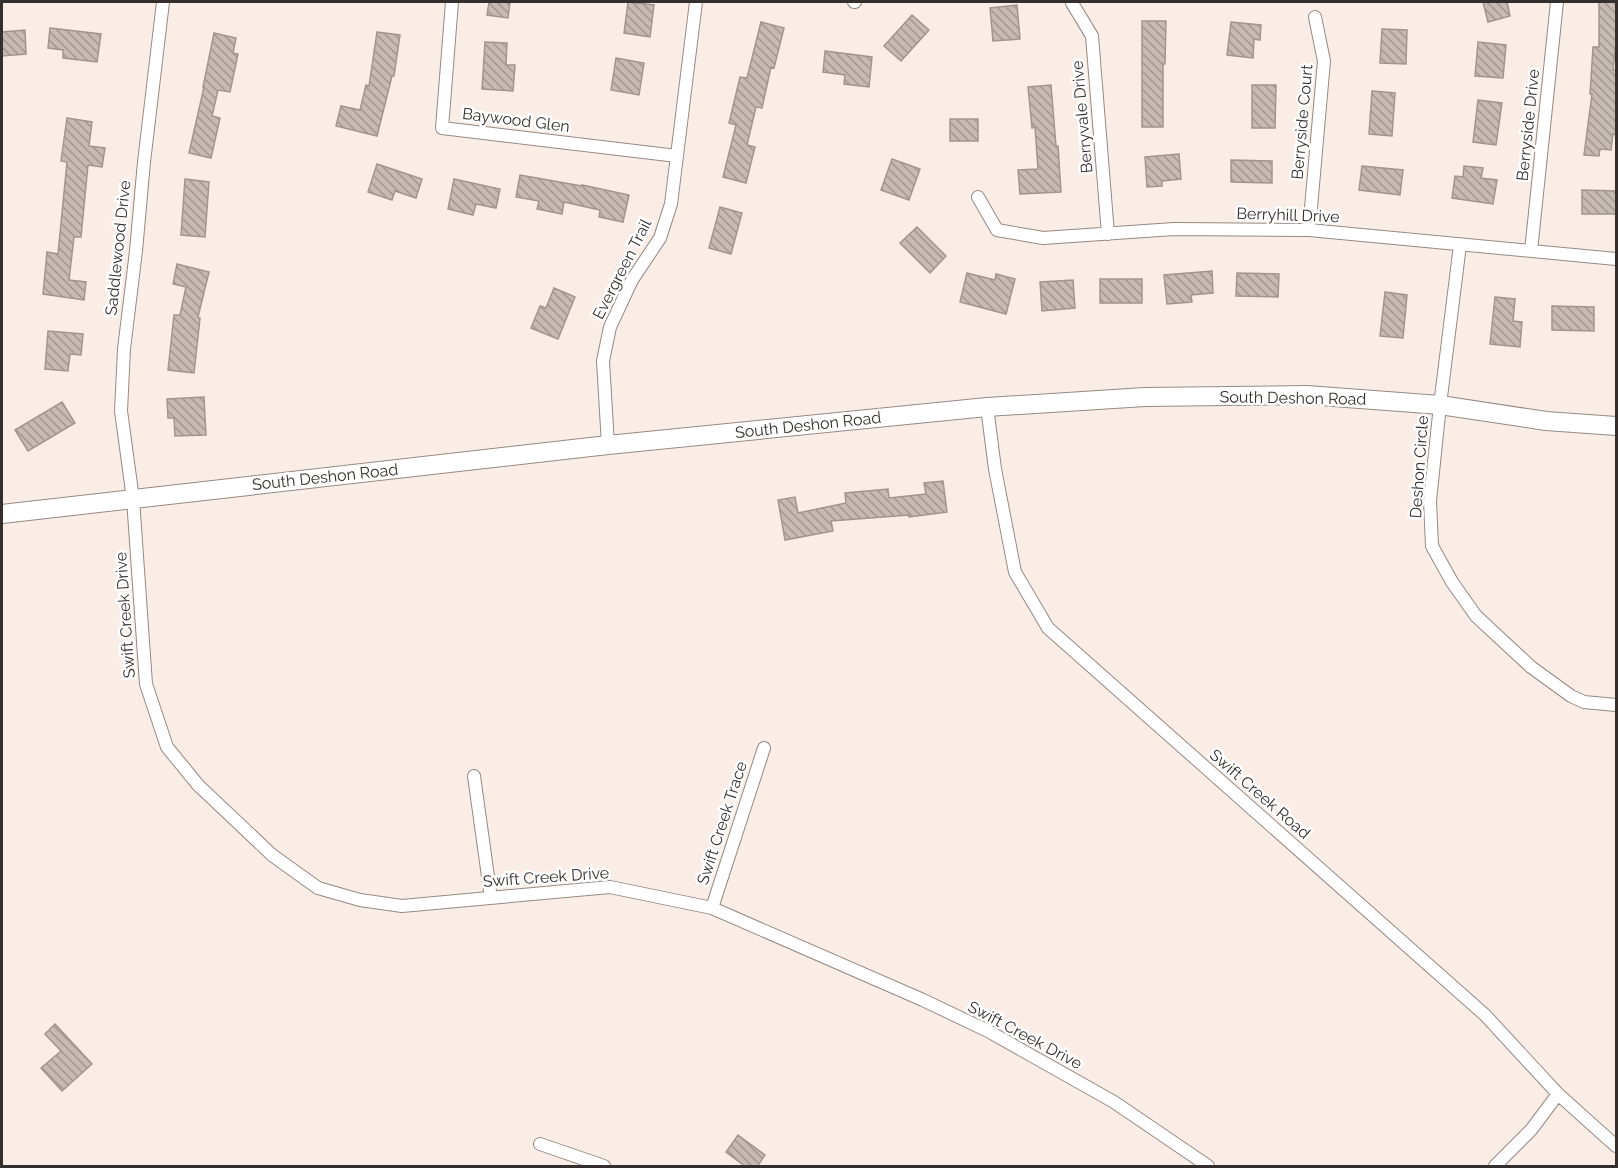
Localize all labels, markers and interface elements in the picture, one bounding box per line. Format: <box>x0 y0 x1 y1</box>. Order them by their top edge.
street label: Berryvale Drive <box>1068 60 1096 174</box>
street label: Berryside Court <box>1288 63 1317 180</box>
street label: Berryside Drive <box>1513 68 1543 182</box>
street label: Baywood Glen <box>461 104 571 136</box>
street label: Saddlewood Drive <box>101 179 135 317</box>
street label: Berryhill Drive <box>1236 204 1340 226</box>
street label: Evergreen Trail <box>589 215 656 322</box>
street label: South Deshon Road <box>1219 387 1367 409</box>
street label: South Deshon Road <box>734 408 882 442</box>
street label: Deshon Circle <box>1406 415 1432 519</box>
street label: South Deshon Road <box>251 460 399 494</box>
street label: Swift Creek Drive <box>111 551 139 679</box>
street label: Swift Creek Road <box>1206 745 1314 843</box>
street label: Swift Creek Trace <box>693 759 751 887</box>
street label: Swift Creek Drive <box>482 863 610 891</box>
street label: Swift Creek Drive <box>965 997 1085 1073</box>

